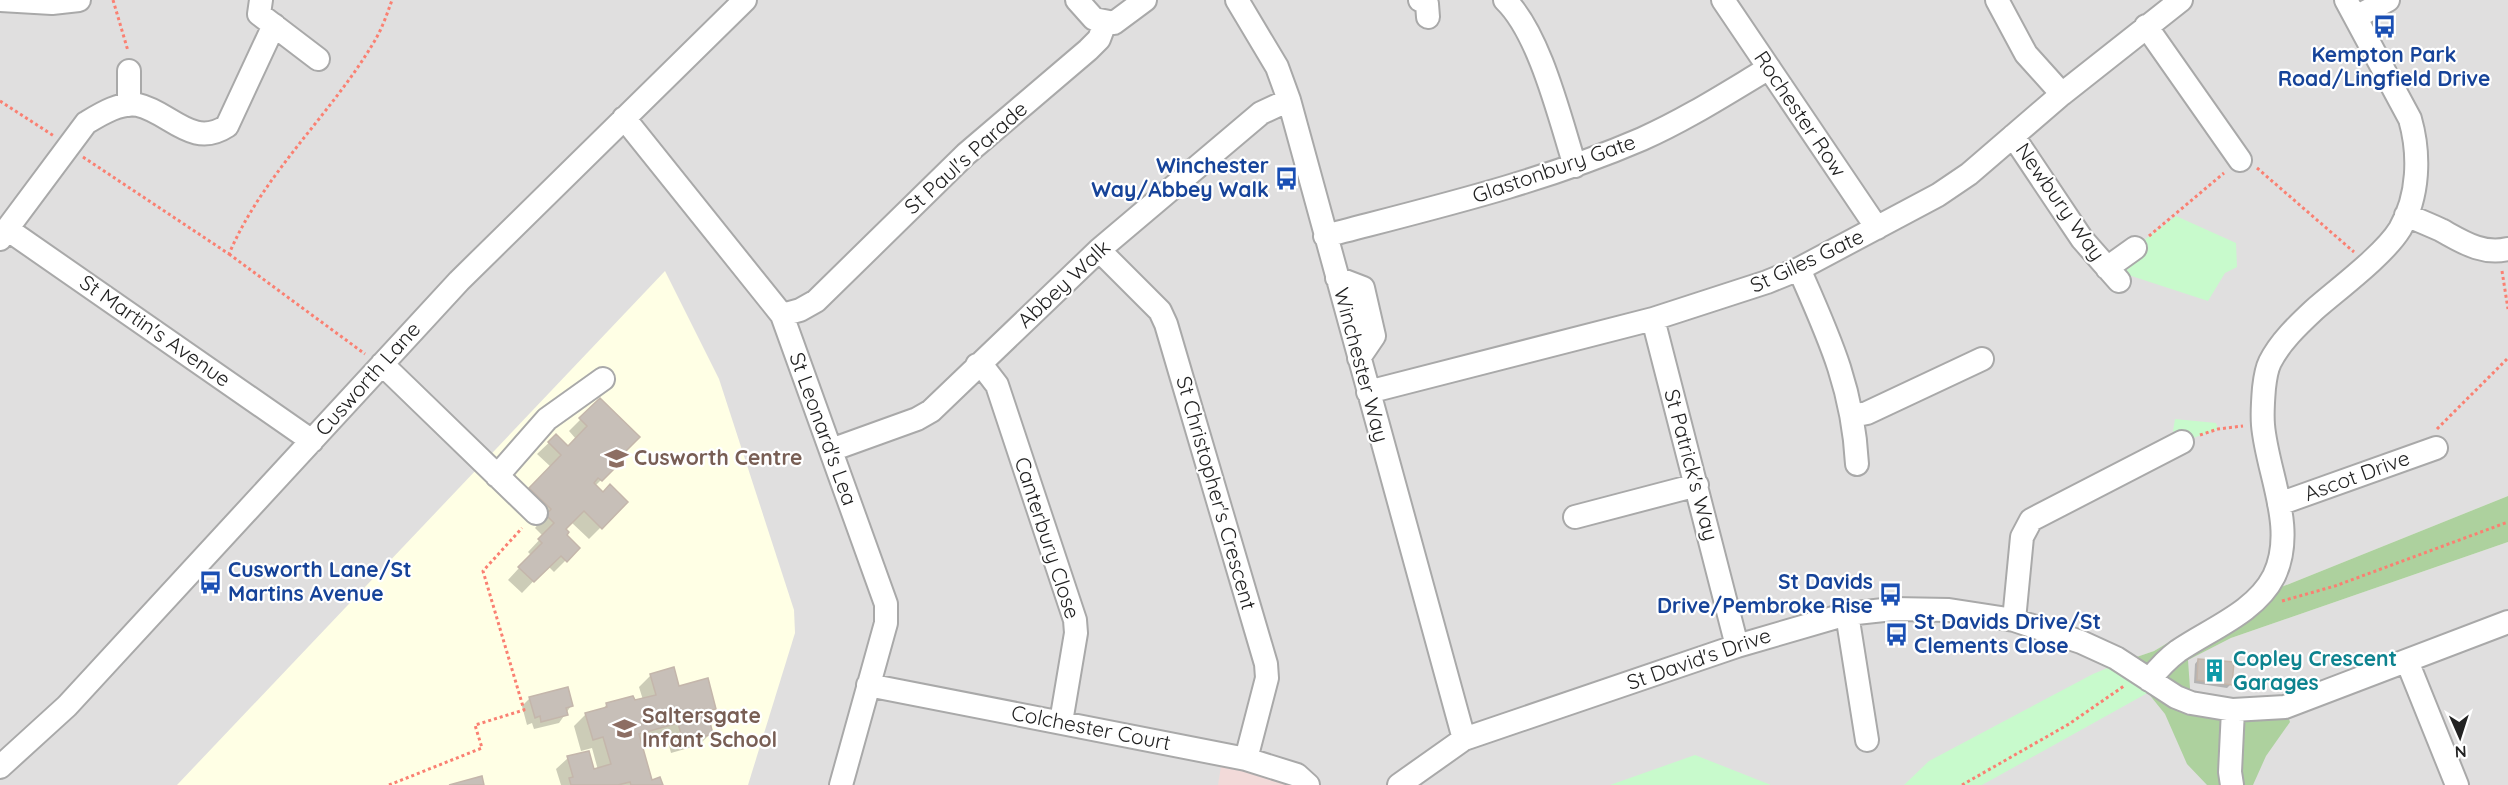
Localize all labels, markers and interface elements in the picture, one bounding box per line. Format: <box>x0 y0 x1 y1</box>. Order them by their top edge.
bus stop icon: Kempton Park Road/Lingfield Drive <box>2371 14 2397 40</box>
place label: Kempton Park Road/Lingfield Drive <box>2278 41 2490 91</box>
street label: Rochester Row <box>1749 46 1853 182</box>
street label: St Paul's Parade <box>899 95 1032 219</box>
street label: Glastonbury Gate <box>1469 128 1639 208</box>
street label: Newbury Way <box>2011 137 2111 265</box>
place label: Winchester Way/Abbey Walk <box>1091 152 1269 202</box>
bus stop icon: Winchester Way/Abbey Walk <box>1274 165 1300 191</box>
street label: St Giles Gate <box>1746 222 1867 298</box>
street label: Abbey Walk <box>1012 234 1115 333</box>
street label: St Martin's Avenue <box>75 268 236 392</box>
street label: Winchester Way <box>1329 285 1395 445</box>
street label: Cusworth Lane <box>309 316 425 441</box>
street label: St Leonard's Lea <box>784 349 864 509</box>
street label: St Christopher's Crescent <box>1171 373 1263 612</box>
street label: St Patrick's Way <box>1659 386 1725 543</box>
place label: Cusworth Centre <box>634 444 802 470</box>
street label: Ascot Drive <box>2300 444 2413 506</box>
school or university icon: Cusworth Centre <box>603 445 629 471</box>
street label: Canterbury Close <box>1010 453 1086 622</box>
place label: Cusworth Lane/St Martins Avenue <box>228 556 412 606</box>
place label: St Davids Drive/Pembroke Rise <box>1657 568 1873 618</box>
bus stop icon: Cusworth Lane/St Martins Avenue <box>197 569 223 595</box>
bus stop icon: St Davids Drive/Pembroke Rise <box>1878 581 1904 607</box>
place label: St Davids Drive/St Clements Close <box>1914 608 2101 658</box>
street label: St David's Drive <box>1623 621 1774 695</box>
bus stop icon: St Davids Drive/St Clements Close <box>1883 621 1909 647</box>
place label: Copley Crescent Garages <box>2233 645 2397 695</box>
building icon: Copley Crescent Garages <box>2202 658 2228 684</box>
street label: Colchester Court <box>1009 699 1173 755</box>
place label: Saltersgate Infant School <box>642 702 777 752</box>
north arrow <box>2430 707 2490 767</box>
school or university icon: Saltersgate Infant School <box>611 715 637 741</box>
text: N <box>2454 742 2467 762</box>

